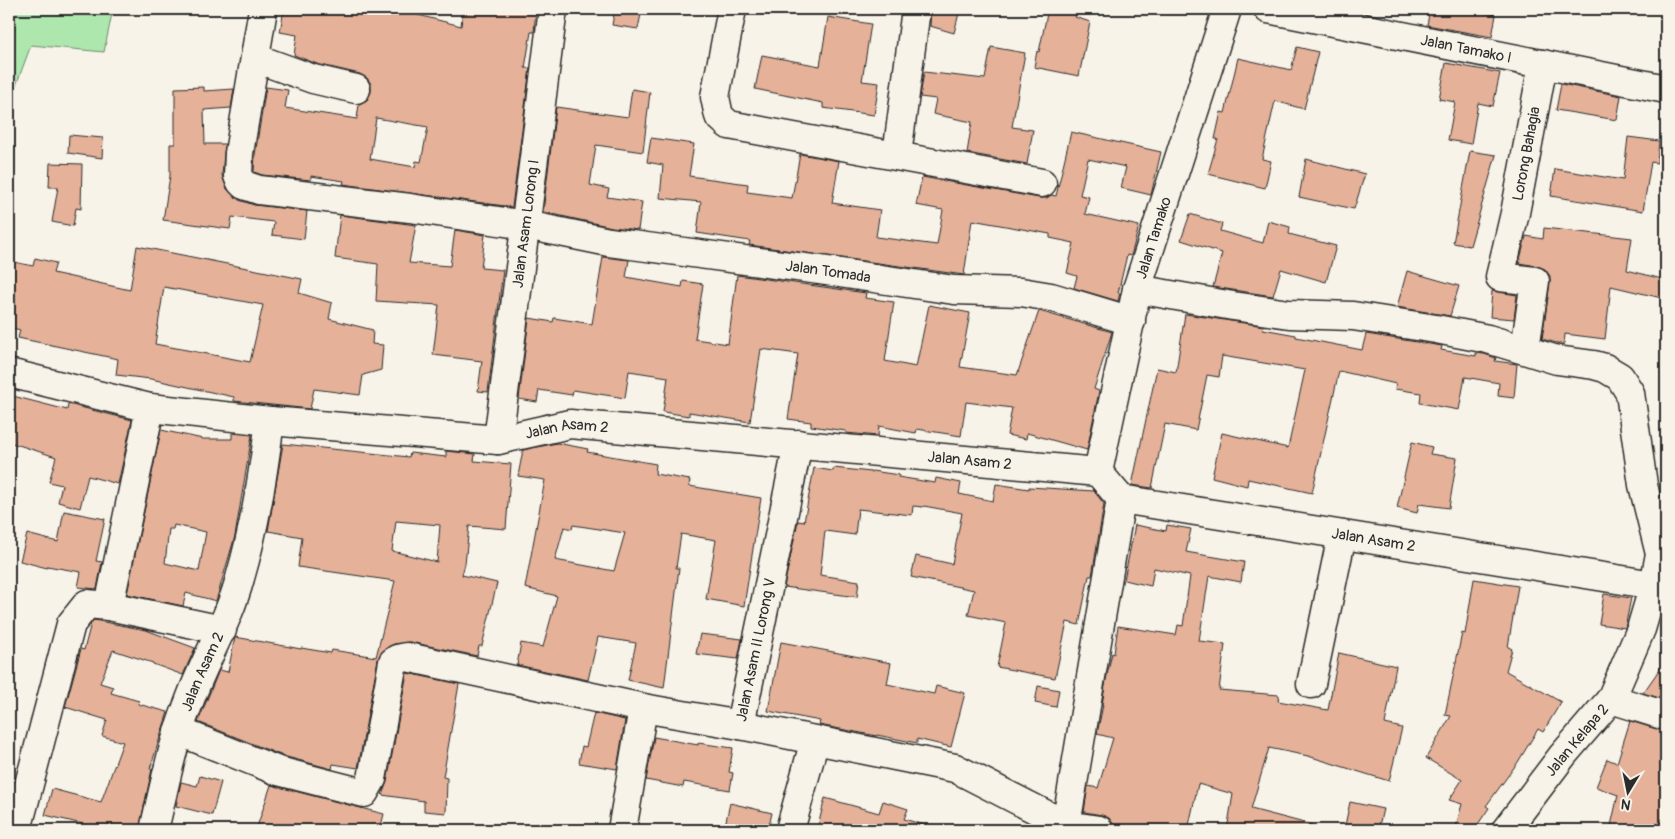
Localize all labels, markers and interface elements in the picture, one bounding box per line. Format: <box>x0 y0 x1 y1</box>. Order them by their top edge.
street label: Jalan Tamako I <box>1419 31 1513 68</box>
street label: Lorong Bahagia <box>1508 105 1545 203</box>
street label: Jalan Asam Lorong I <box>508 159 544 289</box>
street label: Jalan Tamako <box>1132 194 1176 281</box>
street label: Jalan Tomada <box>784 257 872 287</box>
street label: Jalan Asam 2 <box>523 415 609 444</box>
street label: Jalan Asam 2 <box>927 448 1013 474</box>
street label: Jalan Asam 2 <box>1330 524 1417 556</box>
street label: Jalan Asam II Lorong V <box>732 577 780 723</box>
street label: Jalan Asam 2 <box>177 629 228 714</box>
street label: Jalan Kelapa 2 <box>1542 700 1613 780</box>
north arrow <box>1602 766 1652 816</box>
text: N <box>1620 795 1632 814</box>

